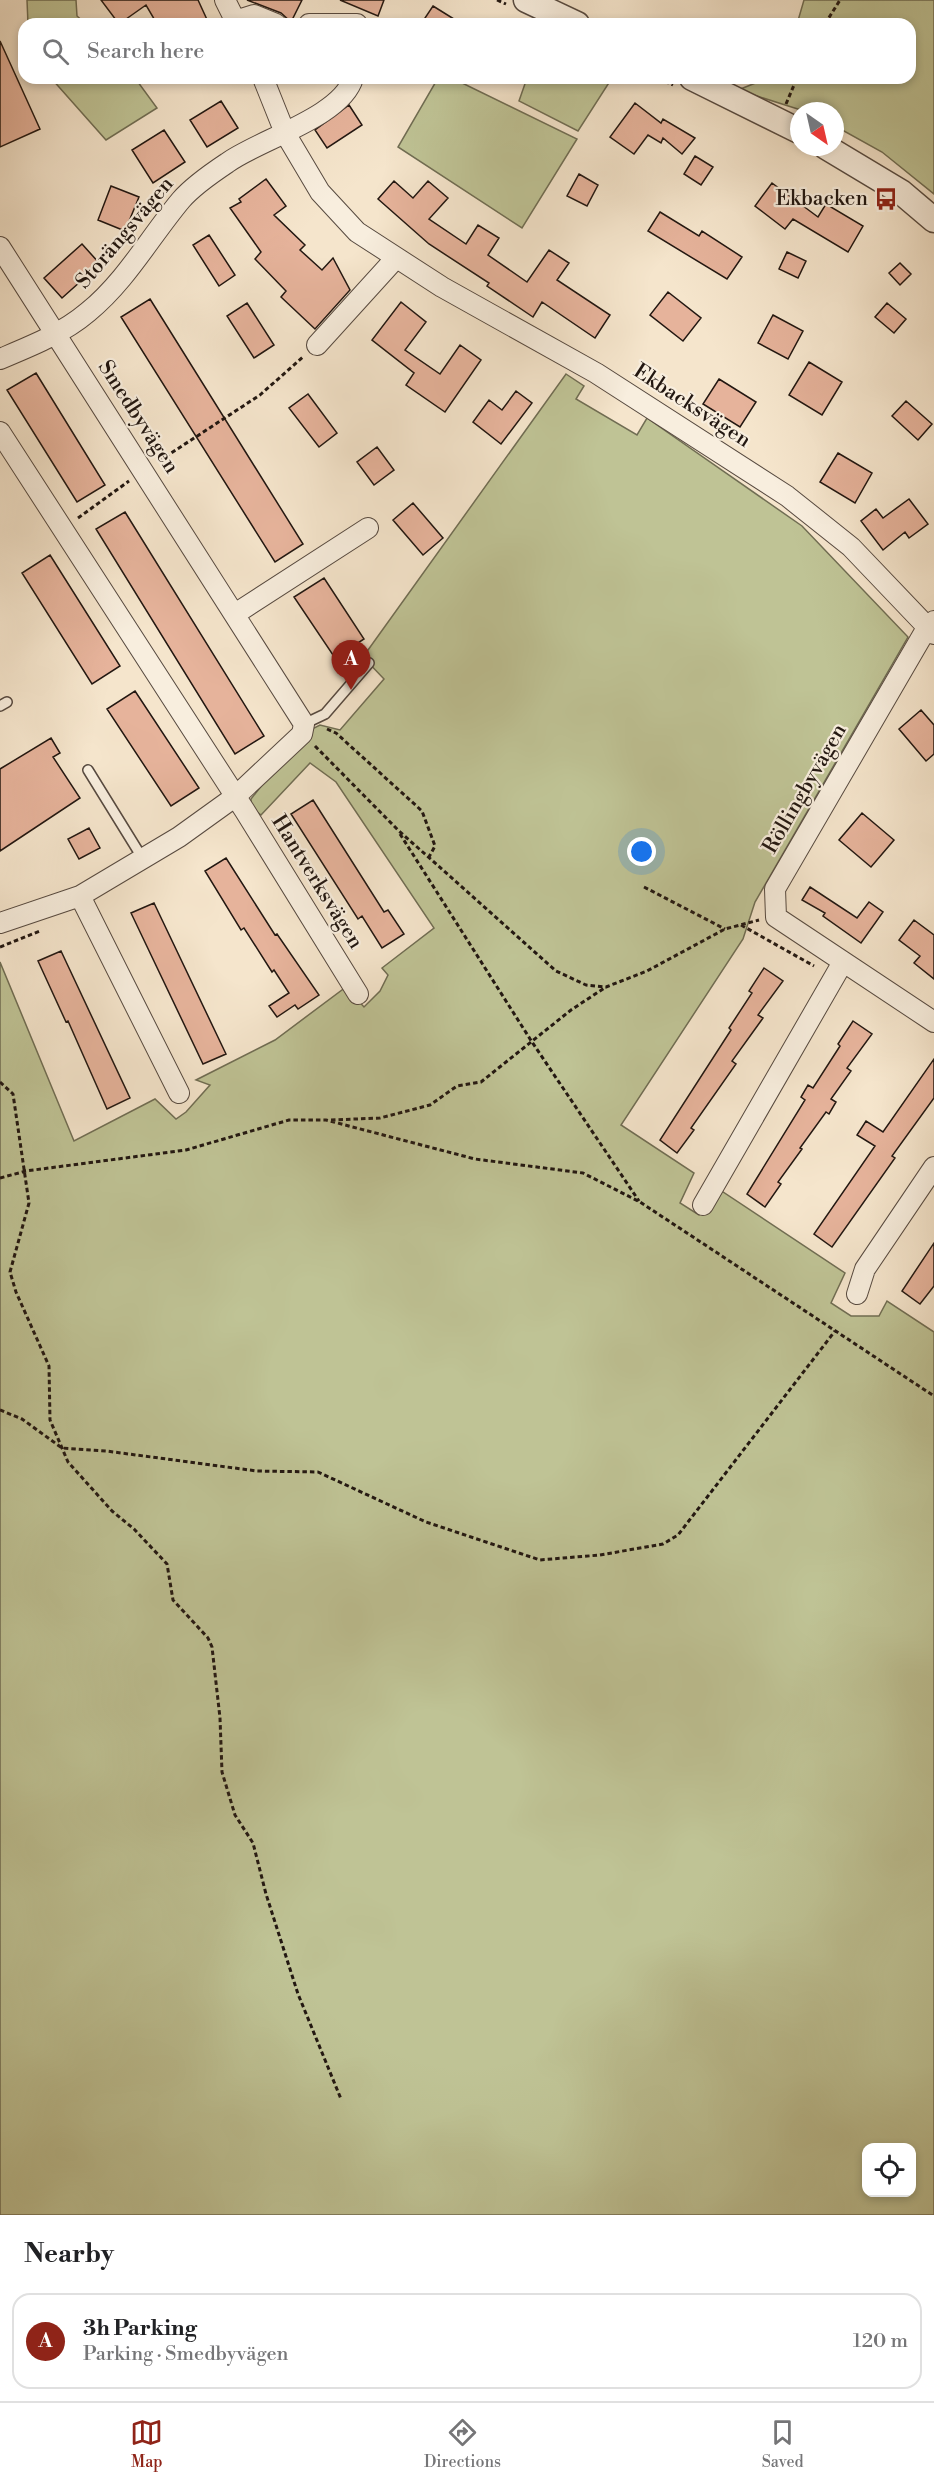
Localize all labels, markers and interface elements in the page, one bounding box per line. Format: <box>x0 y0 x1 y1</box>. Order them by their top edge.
search box <box>18 18 916 84</box>
icon: search <box>39 35 72 68</box>
text: Search here <box>87 38 204 65</box>
north arrow <box>790 102 844 156</box>
street label: Storängsvägen <box>71 171 180 294</box>
place label: Ekbacken <box>775 186 868 212</box>
bus stop icon: Ekbacken <box>873 186 899 212</box>
street label: Smedbyvägen <box>92 356 184 479</box>
street label: Ekbacksvägen <box>628 358 756 454</box>
pin: A <box>332 640 370 690</box>
street label: Röllingbyvägen <box>757 719 853 859</box>
street label: Hantverksvägen <box>265 810 369 954</box>
your location <box>627 837 656 866</box>
map controls <box>862 2143 916 2197</box>
button: locate <box>862 2143 916 2197</box>
text: Nearby <box>24 2238 114 2270</box>
text: 3h Parking <box>83 2315 197 2342</box>
text: A <box>38 2329 53 2354</box>
text: 120 m <box>853 2329 908 2354</box>
text: Parking · Smedbyvägen <box>83 2342 289 2367</box>
tab: Map <box>130 2416 163 2472</box>
tab: Directions <box>424 2416 501 2472</box>
tab: Saved <box>762 2416 804 2472</box>

